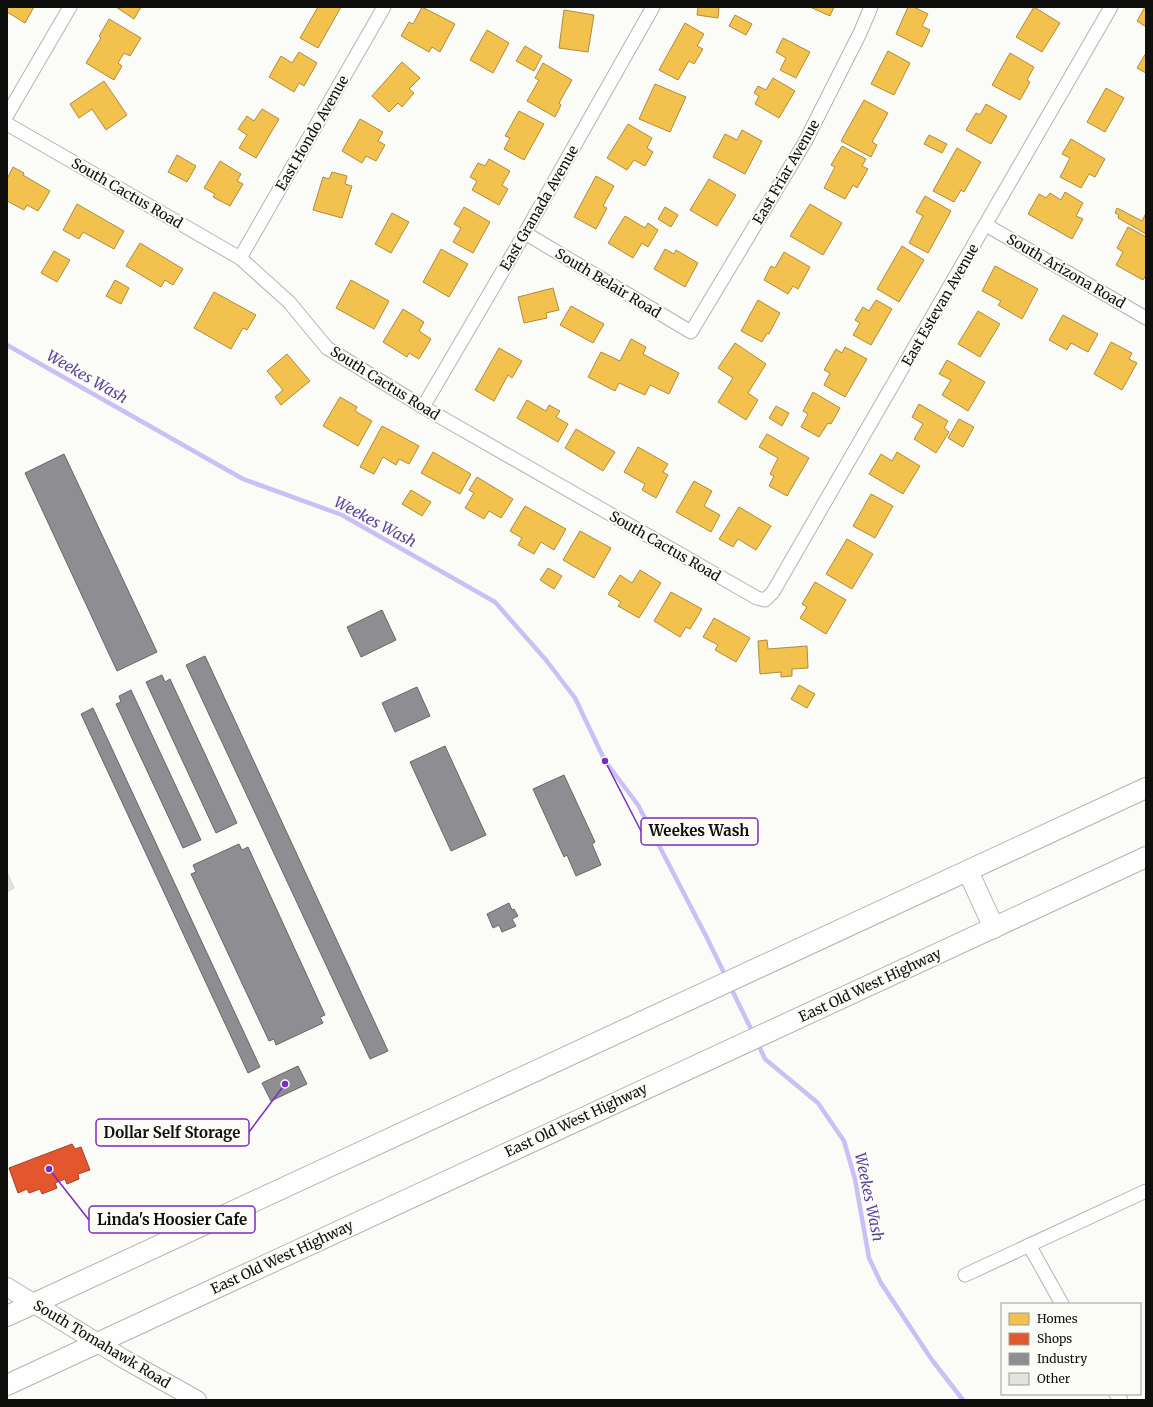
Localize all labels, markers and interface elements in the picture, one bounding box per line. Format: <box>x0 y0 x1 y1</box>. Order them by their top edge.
street label: East Hondo Avenue <box>272 72 352 194</box>
street label: East Friar Avenue <box>749 116 823 228</box>
street label: East Granada Avenue <box>496 142 582 274</box>
street label: South Cactus Road <box>68 154 186 232</box>
street label: South Arizona Road <box>1004 230 1129 313</box>
street label: East Estevan Avenue <box>898 241 982 369</box>
street label: South Belair Road <box>552 244 665 322</box>
street label: South Cactus Road <box>327 342 443 424</box>
water label: Weekes Wash <box>43 346 131 407</box>
water label: Weekes Wash <box>331 492 420 551</box>
street label: South Cactus Road <box>606 507 724 585</box>
callout: Weekes Wash <box>641 818 758 845</box>
text: Weekes Wash <box>648 821 749 840</box>
street label: East Old West Highway <box>796 944 945 1026</box>
street label: East Old West Highway <box>502 1079 651 1161</box>
callout: Dollar Self Storage <box>96 1119 249 1146</box>
text: Dollar Self Storage <box>104 1123 240 1142</box>
water label: Weekes Wash <box>851 1151 888 1243</box>
callout: Linda's Hoosier Cafe <box>89 1206 255 1233</box>
text: Linda's Hoosier Cafe <box>97 1210 247 1229</box>
street label: East Old West Highway <box>208 1216 357 1298</box>
street label: South Tomahawk Road <box>30 1296 174 1392</box>
legend <box>1001 1303 1141 1395</box>
text: Homes <box>1037 1311 1078 1326</box>
text: Shops <box>1037 1331 1072 1346</box>
text: Industry <box>1037 1351 1087 1366</box>
text: Other <box>1037 1371 1071 1386</box>

